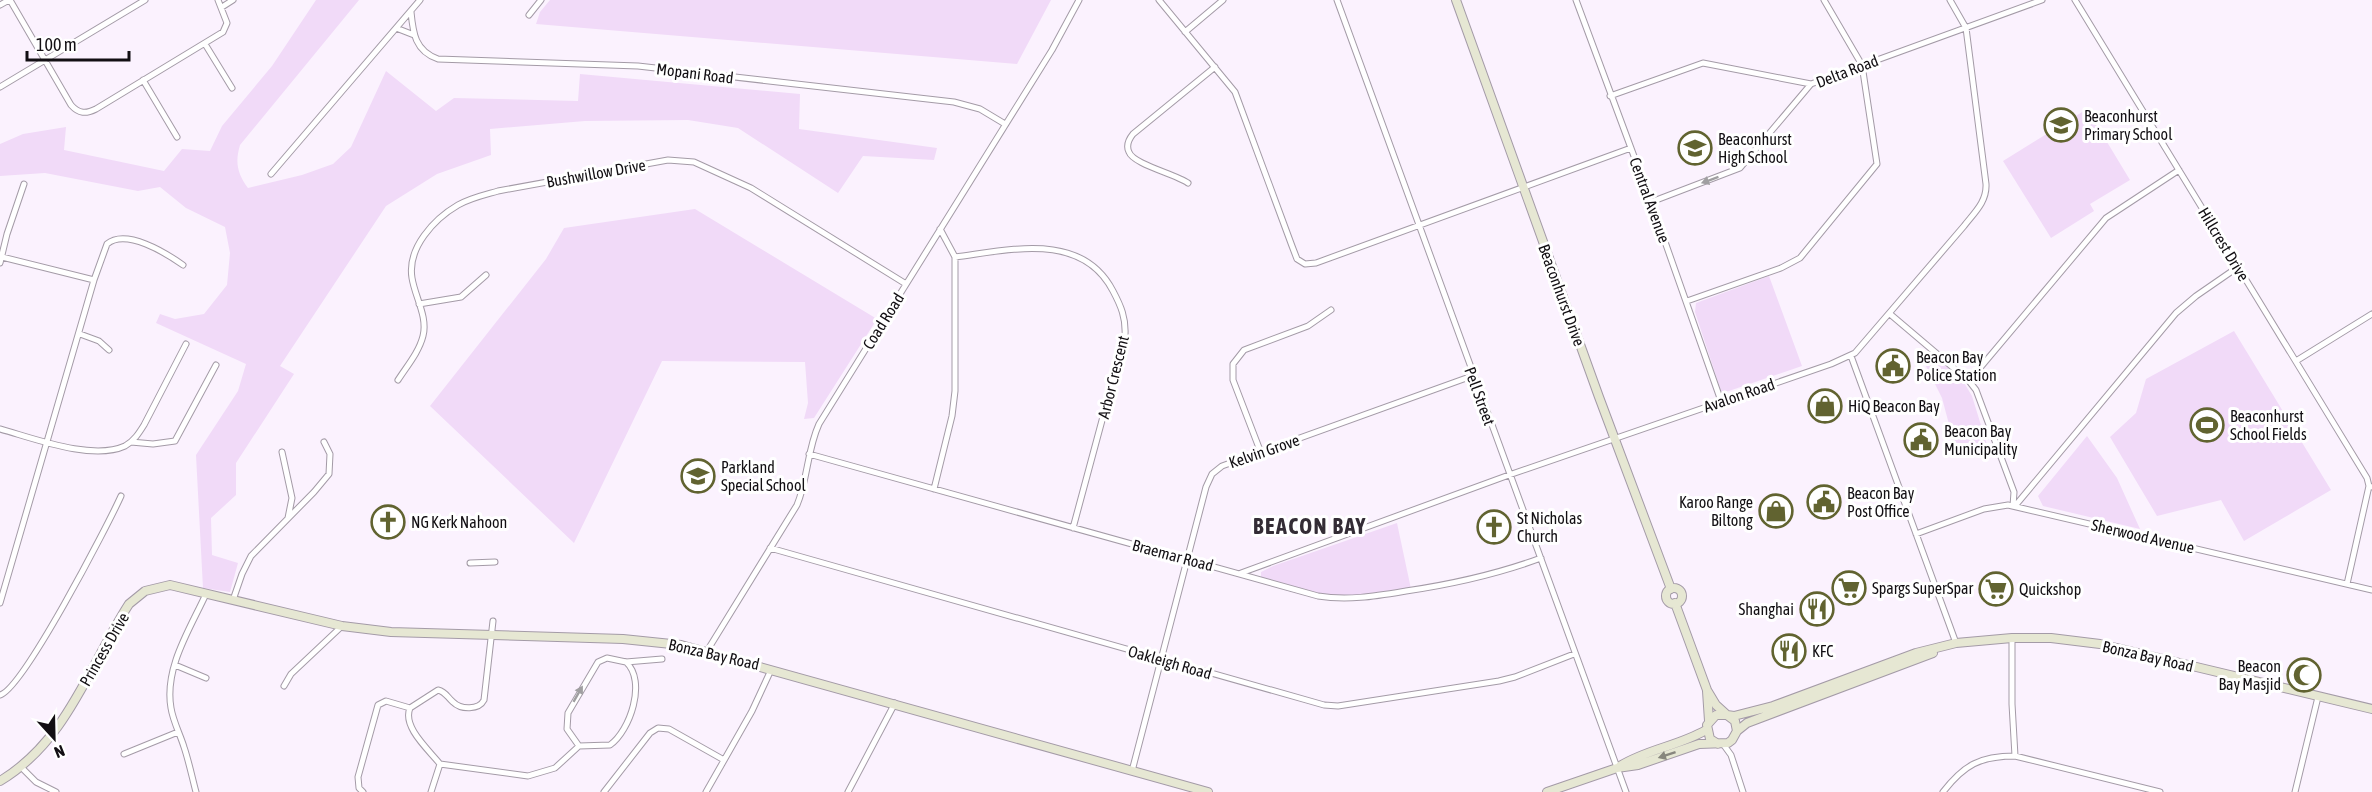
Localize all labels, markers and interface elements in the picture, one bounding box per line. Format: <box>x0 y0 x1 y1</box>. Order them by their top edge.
scale bar <box>27 24 129 62</box>
text: 100 m <box>36 34 77 55</box>
street label: Delta Road <box>1813 51 1881 91</box>
street label: Mopani Road <box>655 59 735 88</box>
school or university icon: Beaconhurst Primary School <box>2043 107 2079 143</box>
place label: Beaconhurst Primary School <box>2084 107 2173 144</box>
school or university icon: Beaconhurst High School <box>1677 130 1713 166</box>
place label: Beaconhurst High School <box>1718 130 1792 167</box>
street label: Bushwillow Drive <box>545 155 647 191</box>
street label: Central Avenue <box>1626 155 1674 245</box>
one-way arrow <box>1701 176 1719 186</box>
street label: Hillcrest Drive <box>2195 204 2253 284</box>
street label: Beaconhurst Drive <box>1535 242 1589 348</box>
street label: Coad Road <box>859 290 907 352</box>
street label: Arbor Crescent <box>1094 333 1132 420</box>
public building icon: Beacon Bay Police Station <box>1875 348 1911 384</box>
place label: Beacon Bay Police Station <box>1916 348 1997 384</box>
street label: Pell Street <box>1461 364 1499 428</box>
street label: Avalon Road <box>1701 374 1777 416</box>
shop icon: HiQ Beacon Bay <box>1807 388 1843 424</box>
place label: HiQ Beacon Bay <box>1848 397 1940 416</box>
sports icon: Beaconhurst School Fields <box>2189 407 2225 443</box>
place label: Beaconhurst School Fields <box>2230 407 2307 443</box>
public building icon: Beacon Bay Municipality <box>1903 422 1939 458</box>
place label: Beacon Bay Municipality <box>1944 422 2018 459</box>
street label: Kelvin Grove <box>1226 431 1302 471</box>
school or university icon: Parkland Special School <box>680 458 716 494</box>
place label: Parkland Special School <box>721 458 806 495</box>
public building icon: Beacon Bay Post Office <box>1806 484 1842 520</box>
place label: Beacon Bay Post Office <box>1847 484 1915 520</box>
place label: Karoo Range Biltong <box>1679 493 1753 530</box>
shop icon: Karoo Range Biltong <box>1758 493 1794 529</box>
church icon: NG Kerk Nahoon <box>370 504 406 540</box>
church icon: St Nicholas Church <box>1476 509 1512 545</box>
place label: St Nicholas Church <box>1517 509 1583 545</box>
place label: NG Kerk Nahoon <box>411 513 507 531</box>
district label: BEACON BAY <box>1253 513 1367 539</box>
street label: Sherwood Avenue <box>2090 515 2196 557</box>
street label: Braemar Road <box>1131 536 1215 574</box>
supermarket icon: Spargs SuperSpar <box>1831 570 1867 606</box>
supermarket icon: Quickshop <box>1978 571 2014 607</box>
place label: Spargs SuperSpar <box>1872 579 1973 598</box>
place label: Quickshop <box>2019 580 2081 599</box>
restaurant icon: Shanghai <box>1799 591 1835 627</box>
place label: Shanghai <box>1739 600 1794 619</box>
street label: Princess Drive <box>76 609 132 689</box>
restaurant icon: KFC <box>1771 633 1807 669</box>
street label: Bonza Bay Road <box>667 635 761 674</box>
street label: Bonza Bay Road <box>2101 637 2195 676</box>
street label: Oakleigh Road <box>1126 641 1214 683</box>
place label: KFC <box>1812 642 1834 660</box>
place label: Beacon Bay Masjid <box>2218 657 2281 694</box>
mosque icon: Beacon Bay Masjid <box>2286 657 2322 693</box>
one-way arrow <box>573 686 584 702</box>
north arrow <box>24 708 84 768</box>
text: N <box>52 742 67 762</box>
one-way arrow <box>1658 751 1676 760</box>

